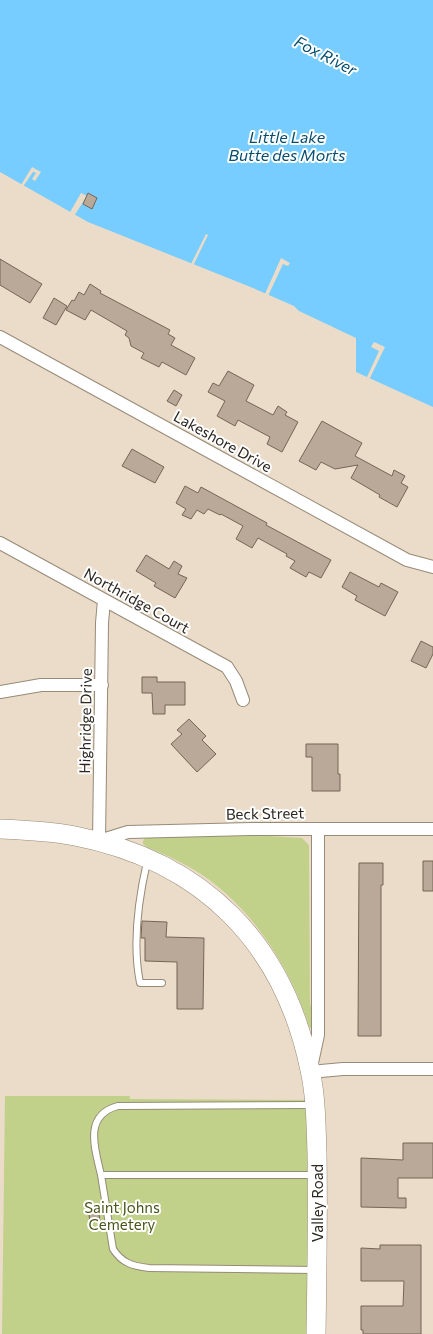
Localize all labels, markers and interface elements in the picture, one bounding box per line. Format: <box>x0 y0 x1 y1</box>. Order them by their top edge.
water label: Fox River <box>292 31 361 79</box>
water label: Little Lake Butte des Morts <box>229 127 345 164</box>
street label: Lakeshore Drive <box>171 407 275 475</box>
street label: Northridge Court <box>81 564 193 636</box>
street label: Highridge Drive <box>75 668 95 774</box>
street label: Beck Street <box>226 803 304 823</box>
street label: Valley Road <box>308 1164 326 1242</box>
park label: Saint Johns Cemetery <box>84 1198 160 1233</box>

